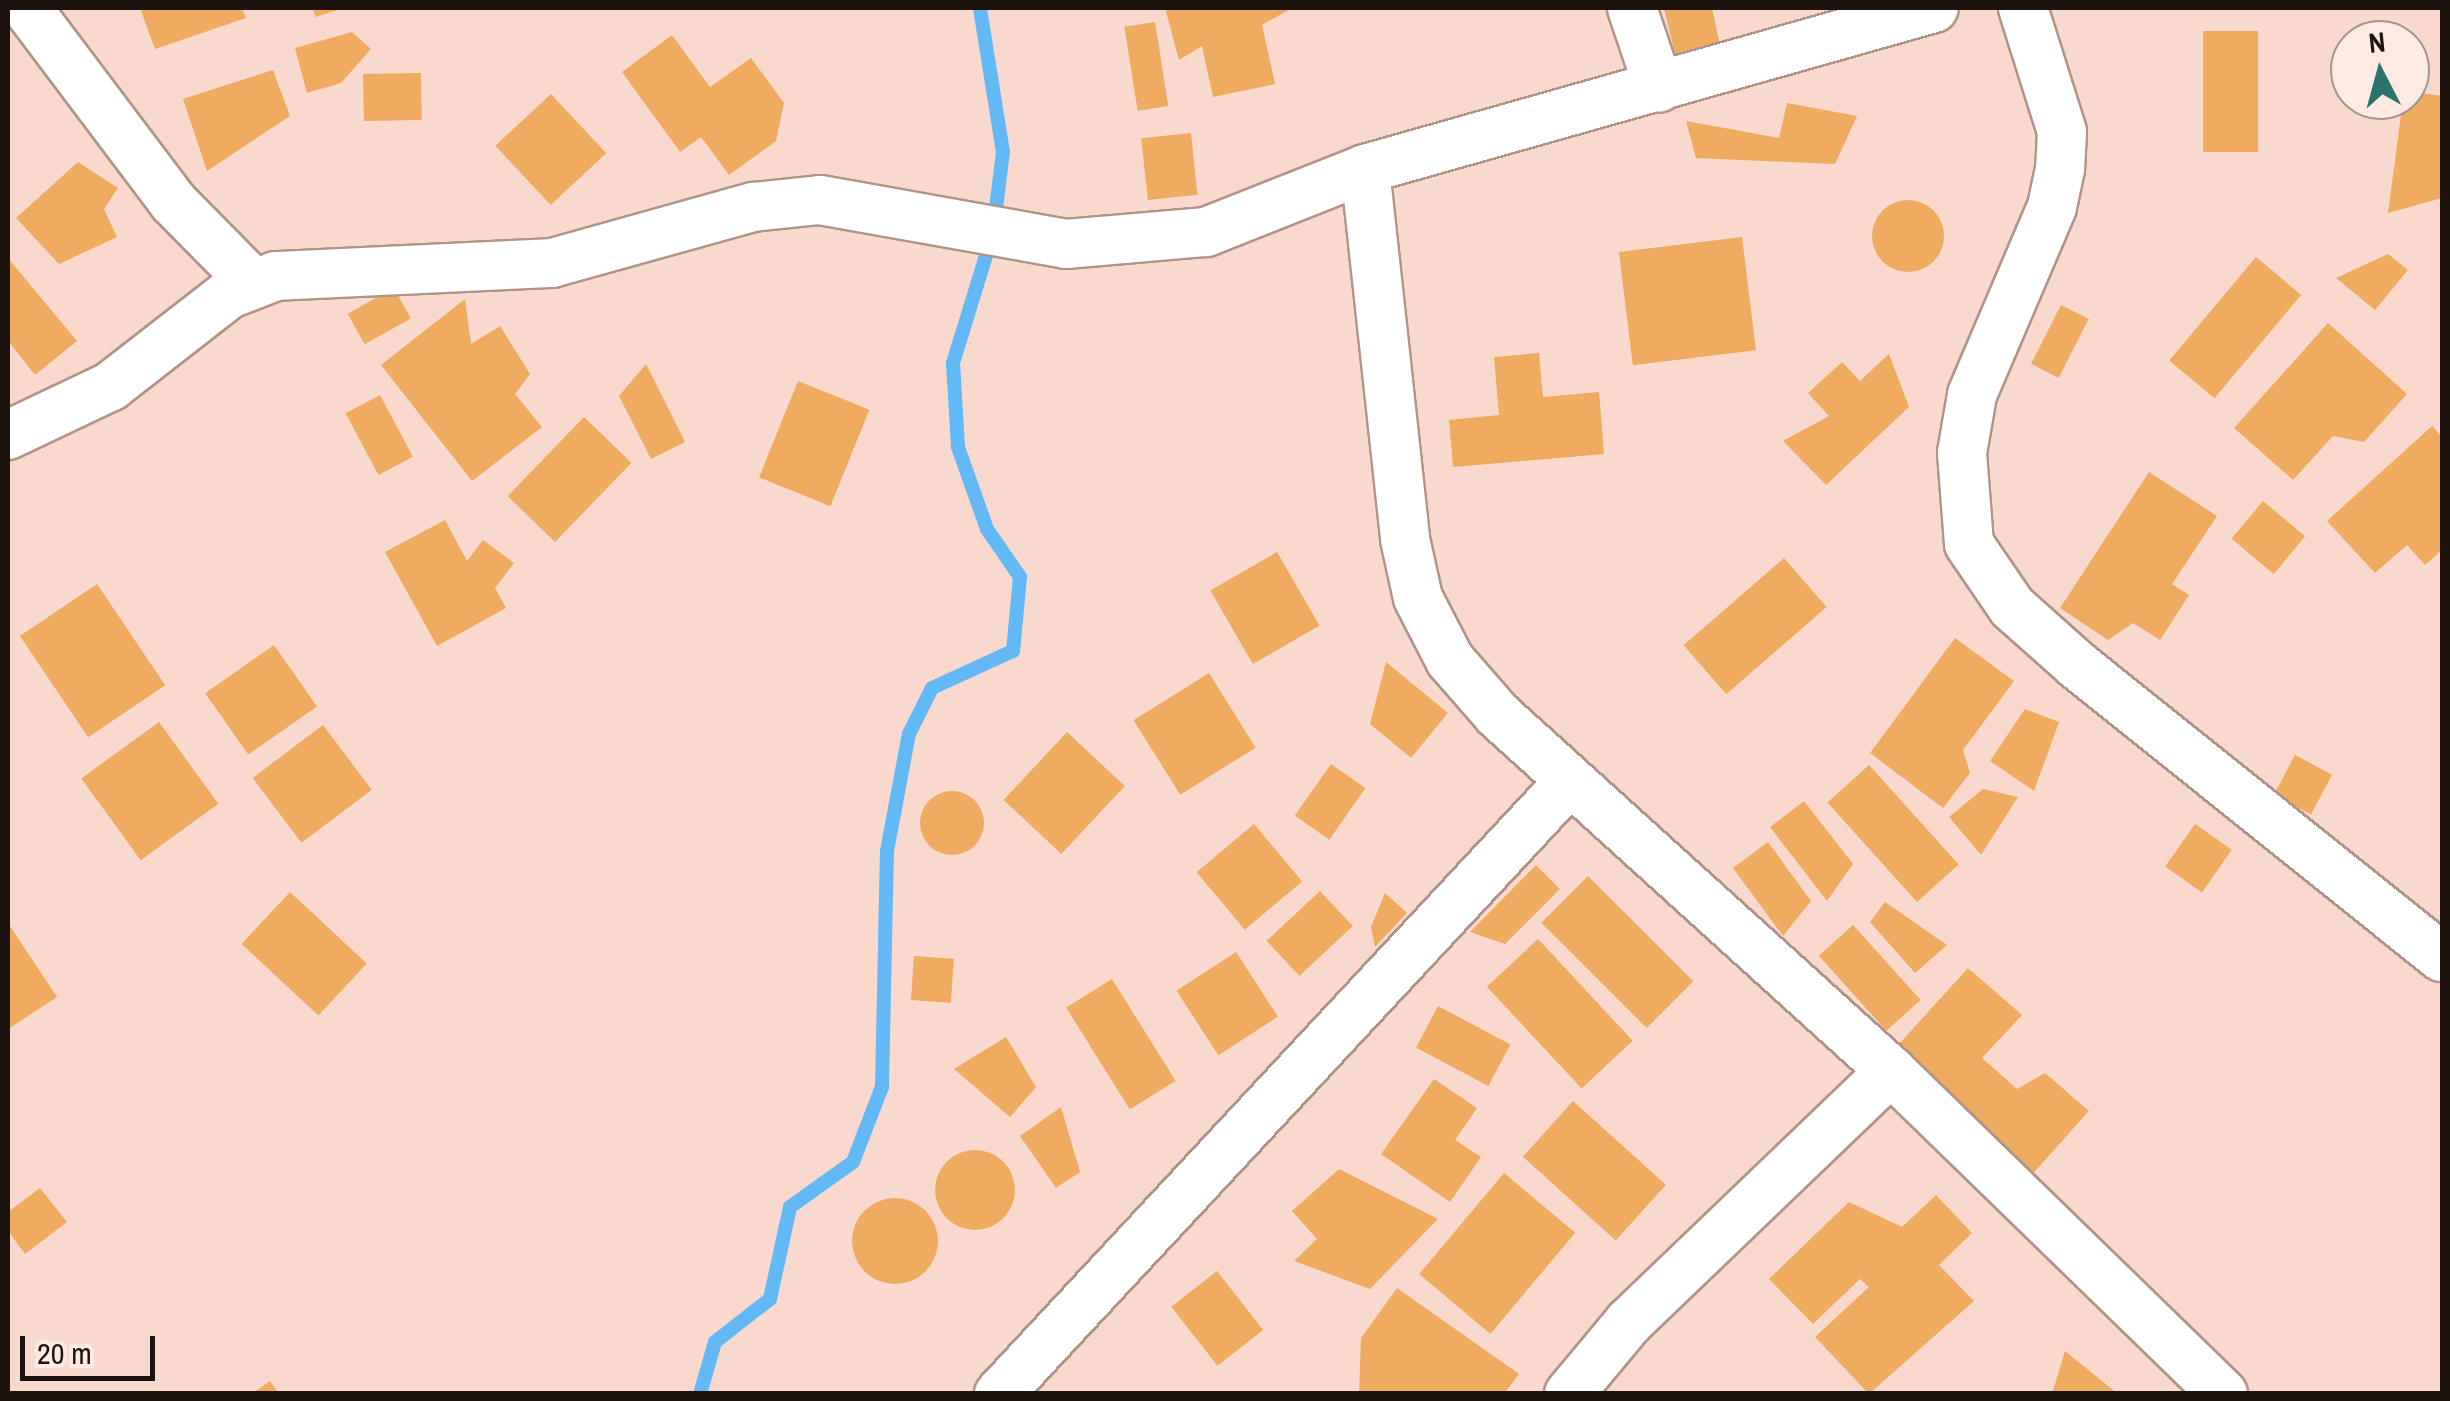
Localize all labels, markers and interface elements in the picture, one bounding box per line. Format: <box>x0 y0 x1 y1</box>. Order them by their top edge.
north arrow <box>2330 20 2430 120</box>
text: N <box>2367 22 2387 62</box>
scale bar <box>25 1316 160 1378</box>
text: 20 m <box>37 1333 92 1373</box>

